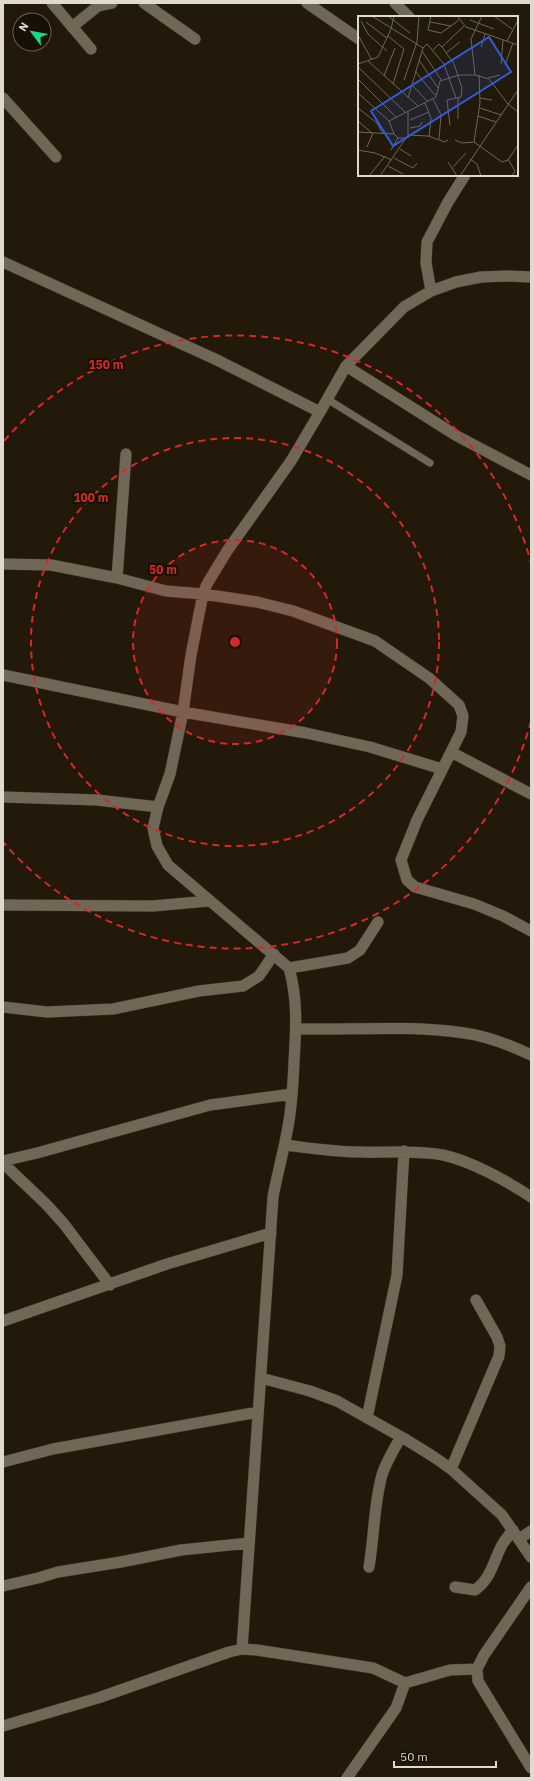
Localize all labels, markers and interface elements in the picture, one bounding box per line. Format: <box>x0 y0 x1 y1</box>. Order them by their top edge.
north arrow <box>12 12 52 52</box>
inset map <box>358 16 518 176</box>
text: N <box>15 20 32 34</box>
text: 150 m <box>88 357 124 372</box>
text: 100 m <box>73 490 109 505</box>
text: 50 m <box>149 562 177 577</box>
centre of rings <box>228 635 242 649</box>
scale bar <box>394 1743 496 1769</box>
text: 50 m <box>400 1749 428 1764</box>

